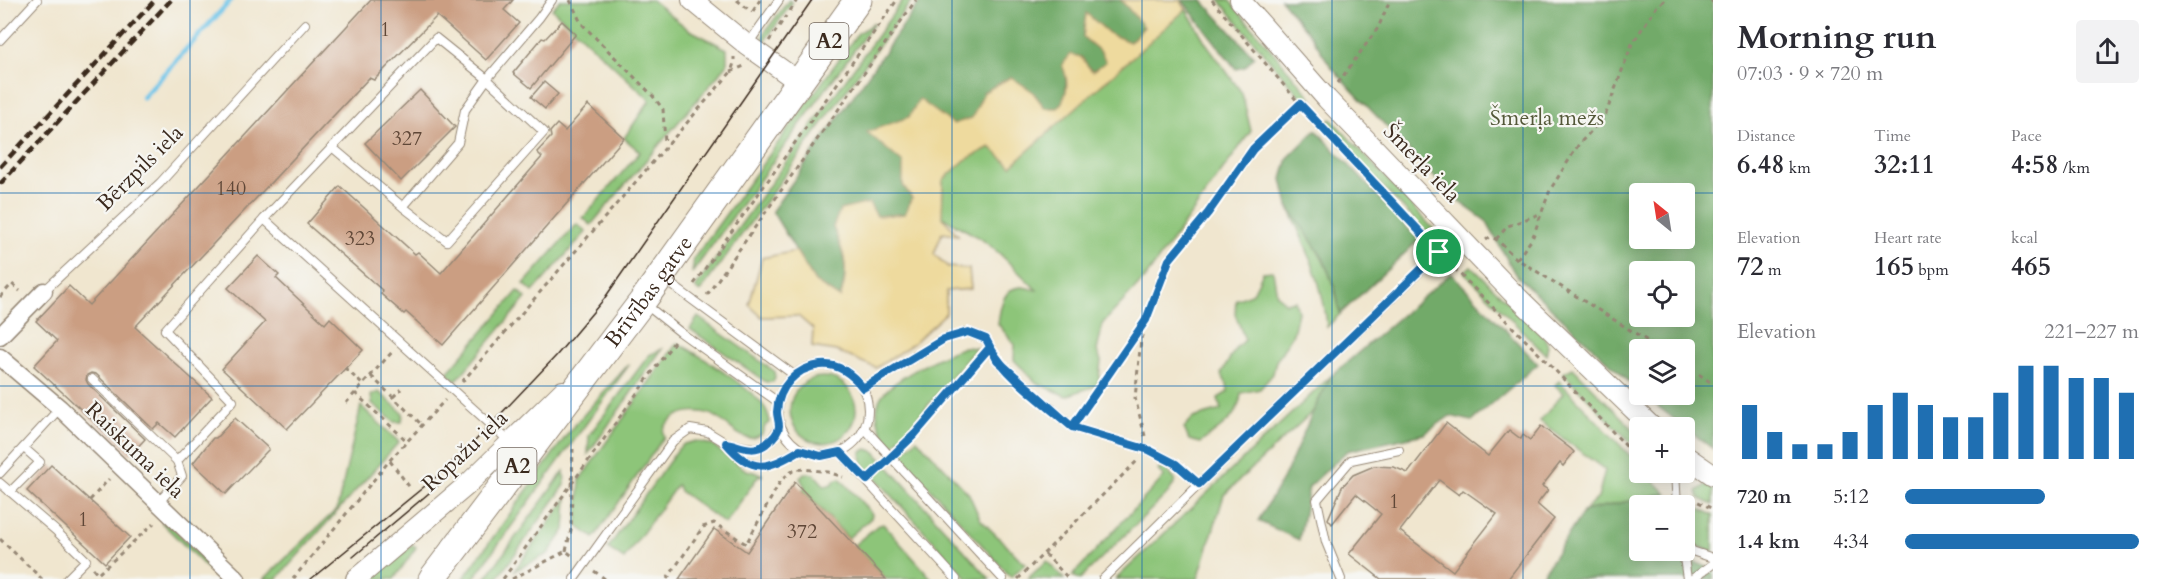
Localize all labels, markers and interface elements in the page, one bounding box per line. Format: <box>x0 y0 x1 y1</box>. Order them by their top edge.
text: Morning run <box>1737 15 1937 60</box>
house number: 1 <box>380 16 390 43</box>
button: share <box>2076 20 2139 83</box>
road number: A2 <box>810 23 848 59</box>
text: 07:03 · 9 × 720 m <box>1737 60 1883 87</box>
park label: Šmerļa mežs <box>1490 103 1604 133</box>
street label: Šmerļa iela <box>1376 117 1468 210</box>
street label: Bērzpils iela <box>90 118 190 218</box>
house number: 327 <box>392 125 422 152</box>
text: Distance <box>1737 125 1795 147</box>
text: Time <box>1874 125 1911 147</box>
text: Pace <box>2011 125 2042 147</box>
text: 6.48 <box>1737 147 1785 182</box>
text: 32:11 <box>1874 147 1935 182</box>
text: 4:58 <box>2011 147 2059 182</box>
text: km <box>1785 157 1811 179</box>
text: /km <box>2059 157 2090 179</box>
house number: 140 <box>216 175 246 202</box>
north arrow <box>1629 183 1695 249</box>
map controls <box>1629 183 1695 561</box>
house number: 323 <box>345 225 375 252</box>
pin <box>1413 226 1464 277</box>
text: Elevation <box>1737 227 1801 249</box>
text: Heart rate <box>1874 227 1942 249</box>
text: kcal <box>2011 227 2038 249</box>
street label: Brīvības gatve <box>598 230 700 354</box>
icon: arrive <box>1422 235 1455 268</box>
text: 72 <box>1737 249 1764 284</box>
text: 165 <box>1874 249 1914 284</box>
text: 465 <box>2011 249 2051 284</box>
text: m <box>1764 259 1781 281</box>
text: bpm <box>1914 259 1949 281</box>
button: locate <box>1629 261 1695 327</box>
text: Elevation <box>1737 318 1816 345</box>
text: 221–227 m <box>2044 318 2139 345</box>
button: layers <box>1629 339 1695 405</box>
street label: Raiskuma iela <box>79 395 192 505</box>
street label: Ropažu iela <box>415 403 515 499</box>
button: + <box>1629 417 1695 483</box>
road number: A2 <box>498 448 536 484</box>
text: 720 m <box>1737 483 1792 510</box>
text: 5:12 <box>1833 483 1869 510</box>
house number: 1 <box>1389 488 1399 515</box>
button: − <box>1629 495 1695 561</box>
house number: 1 <box>78 506 88 533</box>
house number: 372 <box>787 518 817 545</box>
text: 1.4 km <box>1737 528 1800 555</box>
text: 4:34 <box>1833 528 1869 555</box>

